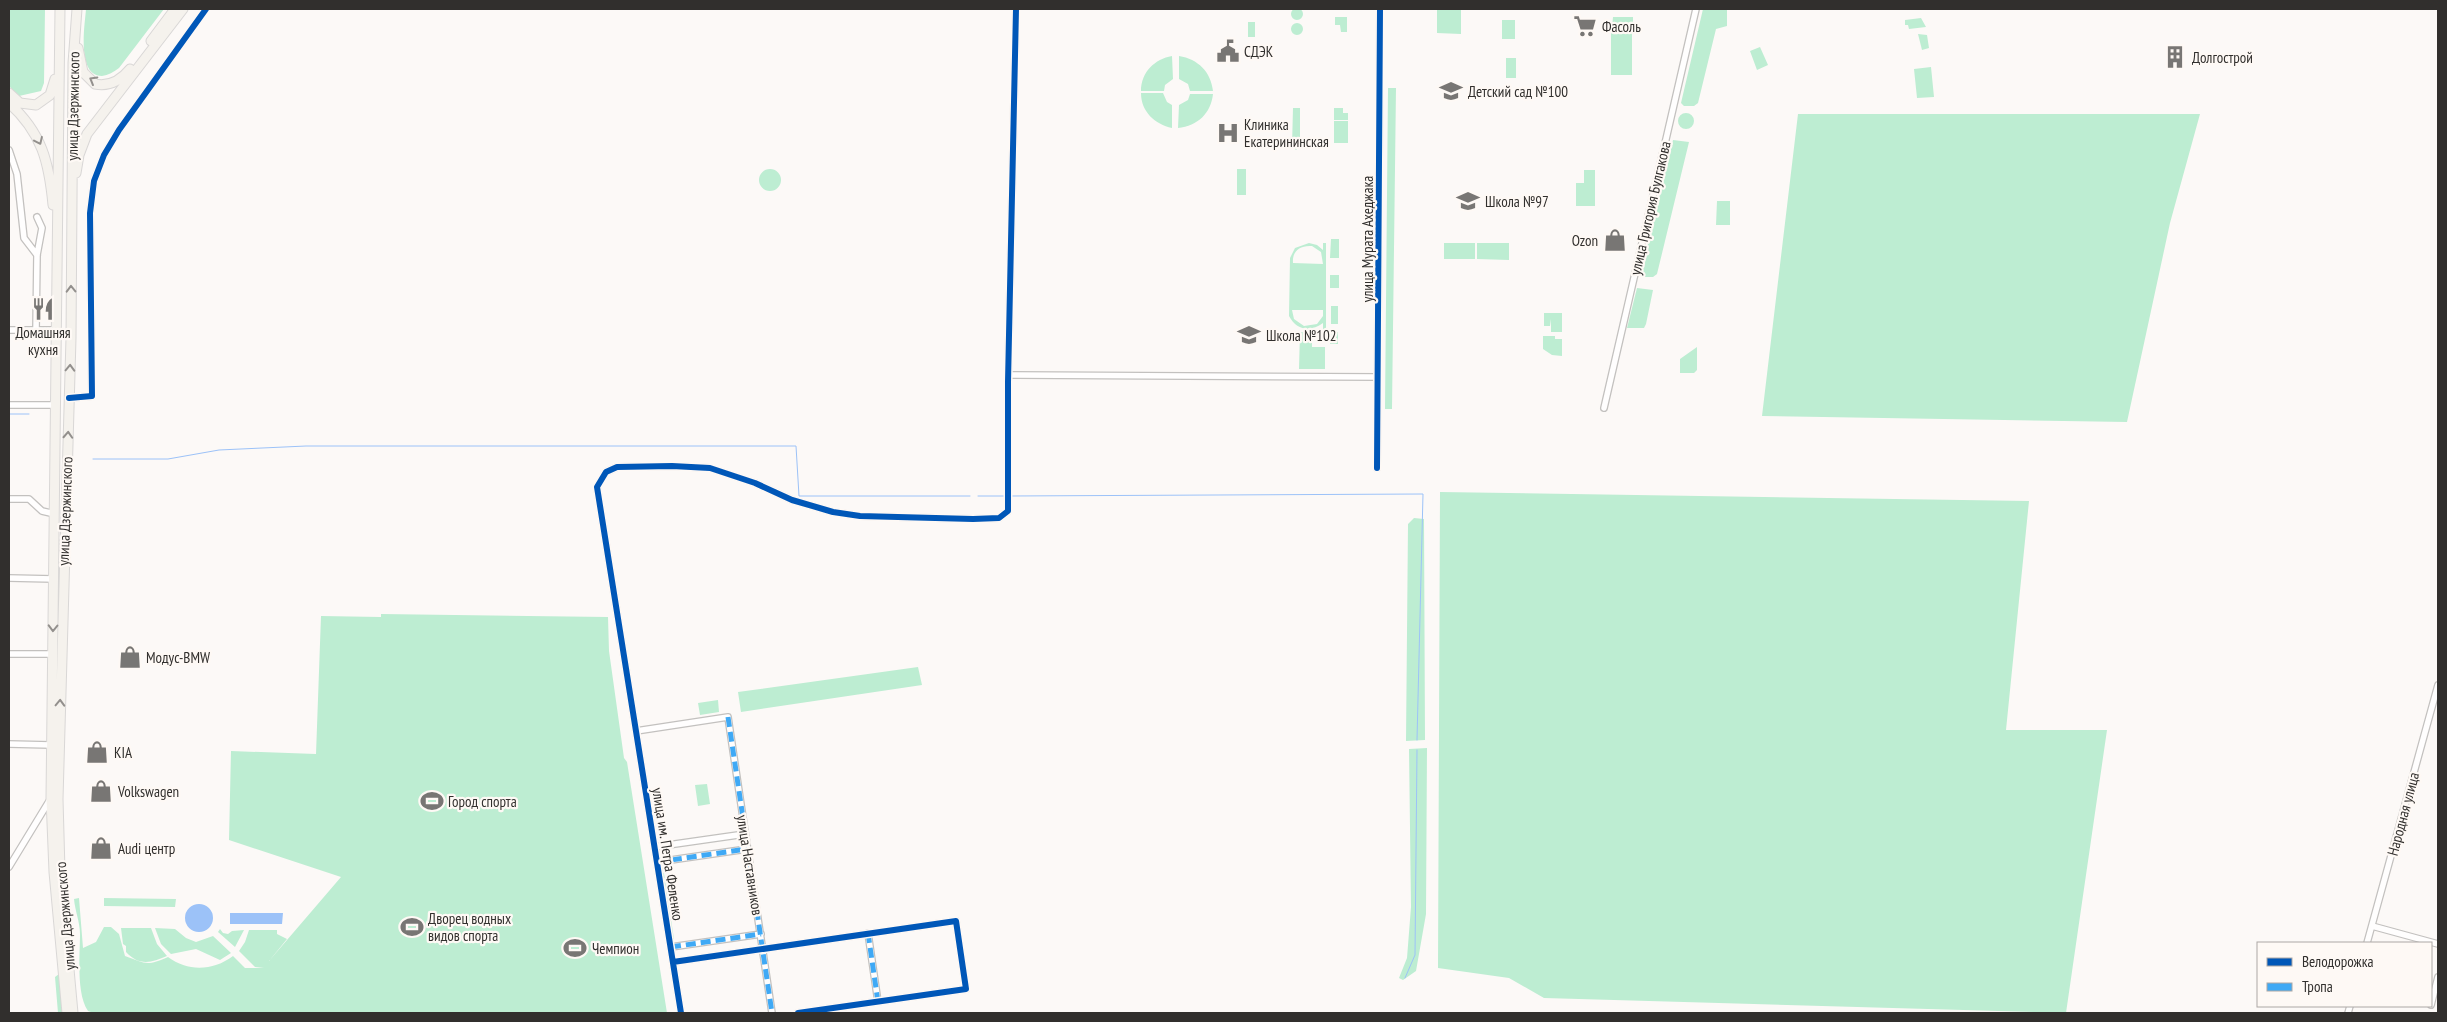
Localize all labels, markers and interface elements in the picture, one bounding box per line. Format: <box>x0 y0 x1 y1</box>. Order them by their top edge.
supermarket icon: Фасоль <box>1572 13 1598 39</box>
place label: Фасоль <box>1602 17 1641 36</box>
public building icon: СДЭК <box>1215 38 1241 64</box>
place label: СДЭК <box>1244 42 1274 61</box>
building icon: Долгострой <box>2162 44 2188 70</box>
place label: Долгострой <box>2192 48 2253 67</box>
street label: улица Дзержинского <box>63 51 83 161</box>
one-way arrow <box>90 77 99 87</box>
school or university icon: Детский сад №100 <box>1438 78 1464 104</box>
place label: Детский сад №100 <box>1468 82 1568 101</box>
place label: Клиника Екатерининская <box>1244 115 1329 151</box>
hospital icon: Клиника Екатерининская <box>1215 120 1241 146</box>
one-way arrow <box>32 136 43 145</box>
street label: улица Григория Булгакова <box>1625 139 1675 277</box>
street label: улица Мурата Ахеджака <box>1358 176 1377 302</box>
school or university icon: Школа №97 <box>1455 188 1481 214</box>
place label: Школа №97 <box>1485 192 1549 211</box>
shop icon: Ozon <box>1602 227 1628 253</box>
place label: Ozon <box>1572 231 1598 250</box>
one-way arrow <box>65 285 76 293</box>
restaurant icon: Домашняя кухня <box>30 296 56 322</box>
school or university icon: Школа №102 <box>1236 322 1262 348</box>
place label: Домашняя кухня <box>15 323 71 359</box>
place label: Школа №102 <box>1266 326 1337 345</box>
one-way arrow <box>65 364 76 372</box>
one-way arrow <box>62 431 73 439</box>
street label: улица Дзержинского <box>54 456 76 566</box>
one-way arrow <box>47 624 58 632</box>
shop icon: Модус-BMW <box>117 644 143 670</box>
place label: Модус-BMW <box>146 648 210 667</box>
one-way arrow <box>55 698 65 706</box>
shop icon: KIA <box>84 739 110 765</box>
place label: KIA <box>114 743 133 762</box>
street label: Народная улица <box>2383 770 2423 858</box>
shop icon: Volkswagen <box>88 778 114 804</box>
place label: Volkswagen <box>117 782 179 801</box>
street label: улица им. Петра Феленко <box>648 786 688 922</box>
sports icon: Город спорта <box>419 788 445 814</box>
place label: Город спорта <box>448 792 517 811</box>
street label: улица Наставников <box>733 813 767 917</box>
shop icon: Audi центр <box>88 835 114 861</box>
place label: Audi центр <box>118 839 175 858</box>
street label: улица Дзержинского <box>51 861 79 971</box>
place label: Дворец водных видов спорта <box>428 909 511 945</box>
sports icon: Дворец водных видов спорта <box>399 914 425 940</box>
sports icon: Чемпион <box>562 935 588 961</box>
place label: Чемпион <box>592 939 639 958</box>
legend <box>2257 942 2432 1007</box>
text: Велодорожка <box>2302 952 2373 971</box>
text: Тропа <box>2302 977 2333 996</box>

